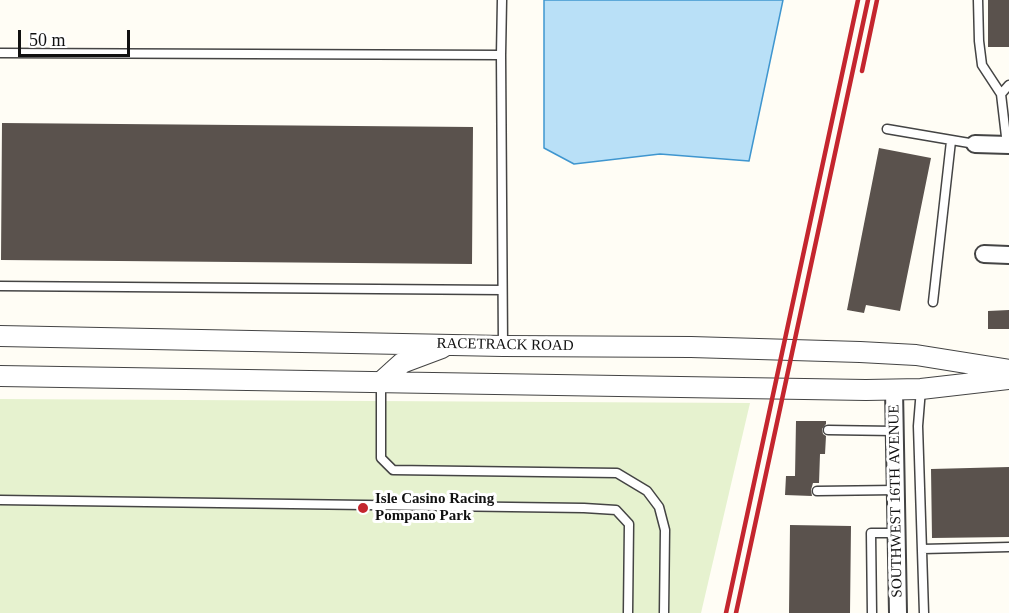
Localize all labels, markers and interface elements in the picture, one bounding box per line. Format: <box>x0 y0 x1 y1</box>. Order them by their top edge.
scale bar <box>21 18 134 56</box>
text: 50 m <box>29 30 66 50</box>
street label: RACETRACK ROAD <box>436 335 574 355</box>
street label: SOUTHWEST 16TH AVENUE <box>885 404 907 598</box>
place label: Isle Casino Racing Pompano Park <box>375 490 494 525</box>
marker: Isle Casino Racing Pompano Park <box>356 501 370 515</box>

